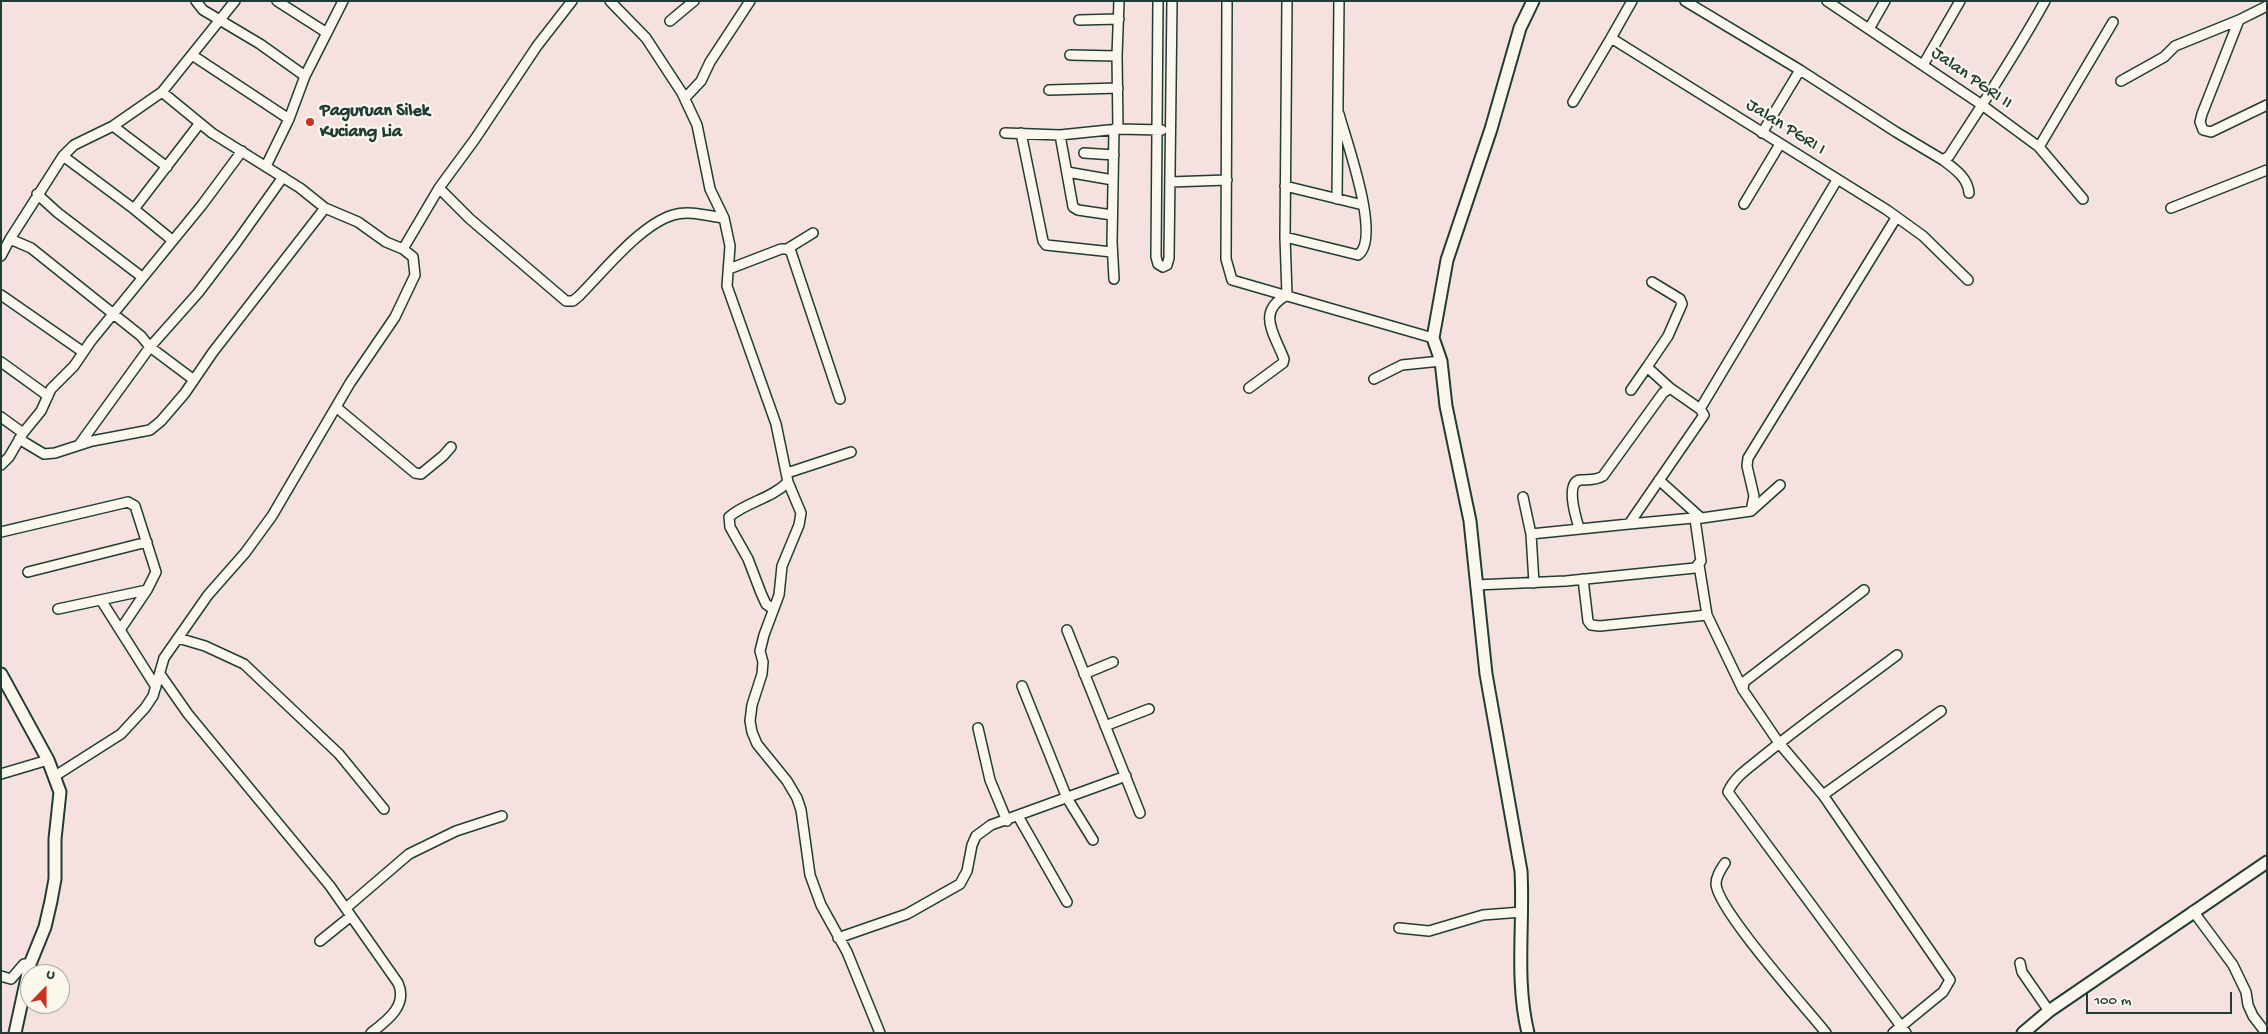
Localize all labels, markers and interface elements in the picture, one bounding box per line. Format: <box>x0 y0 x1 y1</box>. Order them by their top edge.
street label: Jalan PGRI II <box>1926 43 2016 115</box>
street label: Jalan PGRI I <box>1741 95 1829 161</box>
place label: Paguruan Silek Kuciang Lia <box>320 101 430 144</box>
marker: Paguruan Silek Kuciang Lia <box>304 116 316 128</box>
north arrow <box>20 964 70 1014</box>
text: U <box>43 966 57 985</box>
scale bar <box>2088 982 2234 1014</box>
text: 100 m <box>2094 992 2131 1010</box>

